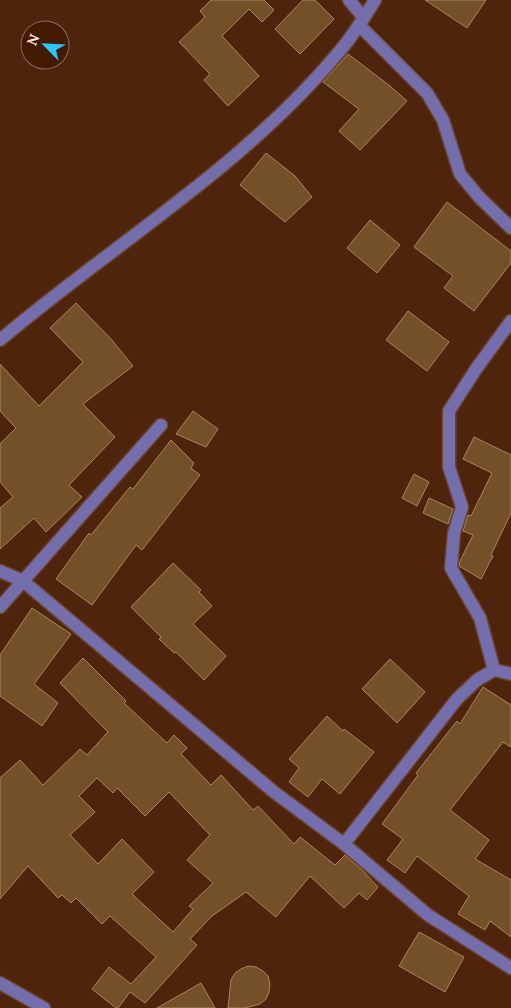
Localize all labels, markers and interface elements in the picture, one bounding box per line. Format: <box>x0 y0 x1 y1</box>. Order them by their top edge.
north arrow <box>20 20 70 70</box>
text: N <box>23 31 44 48</box>

